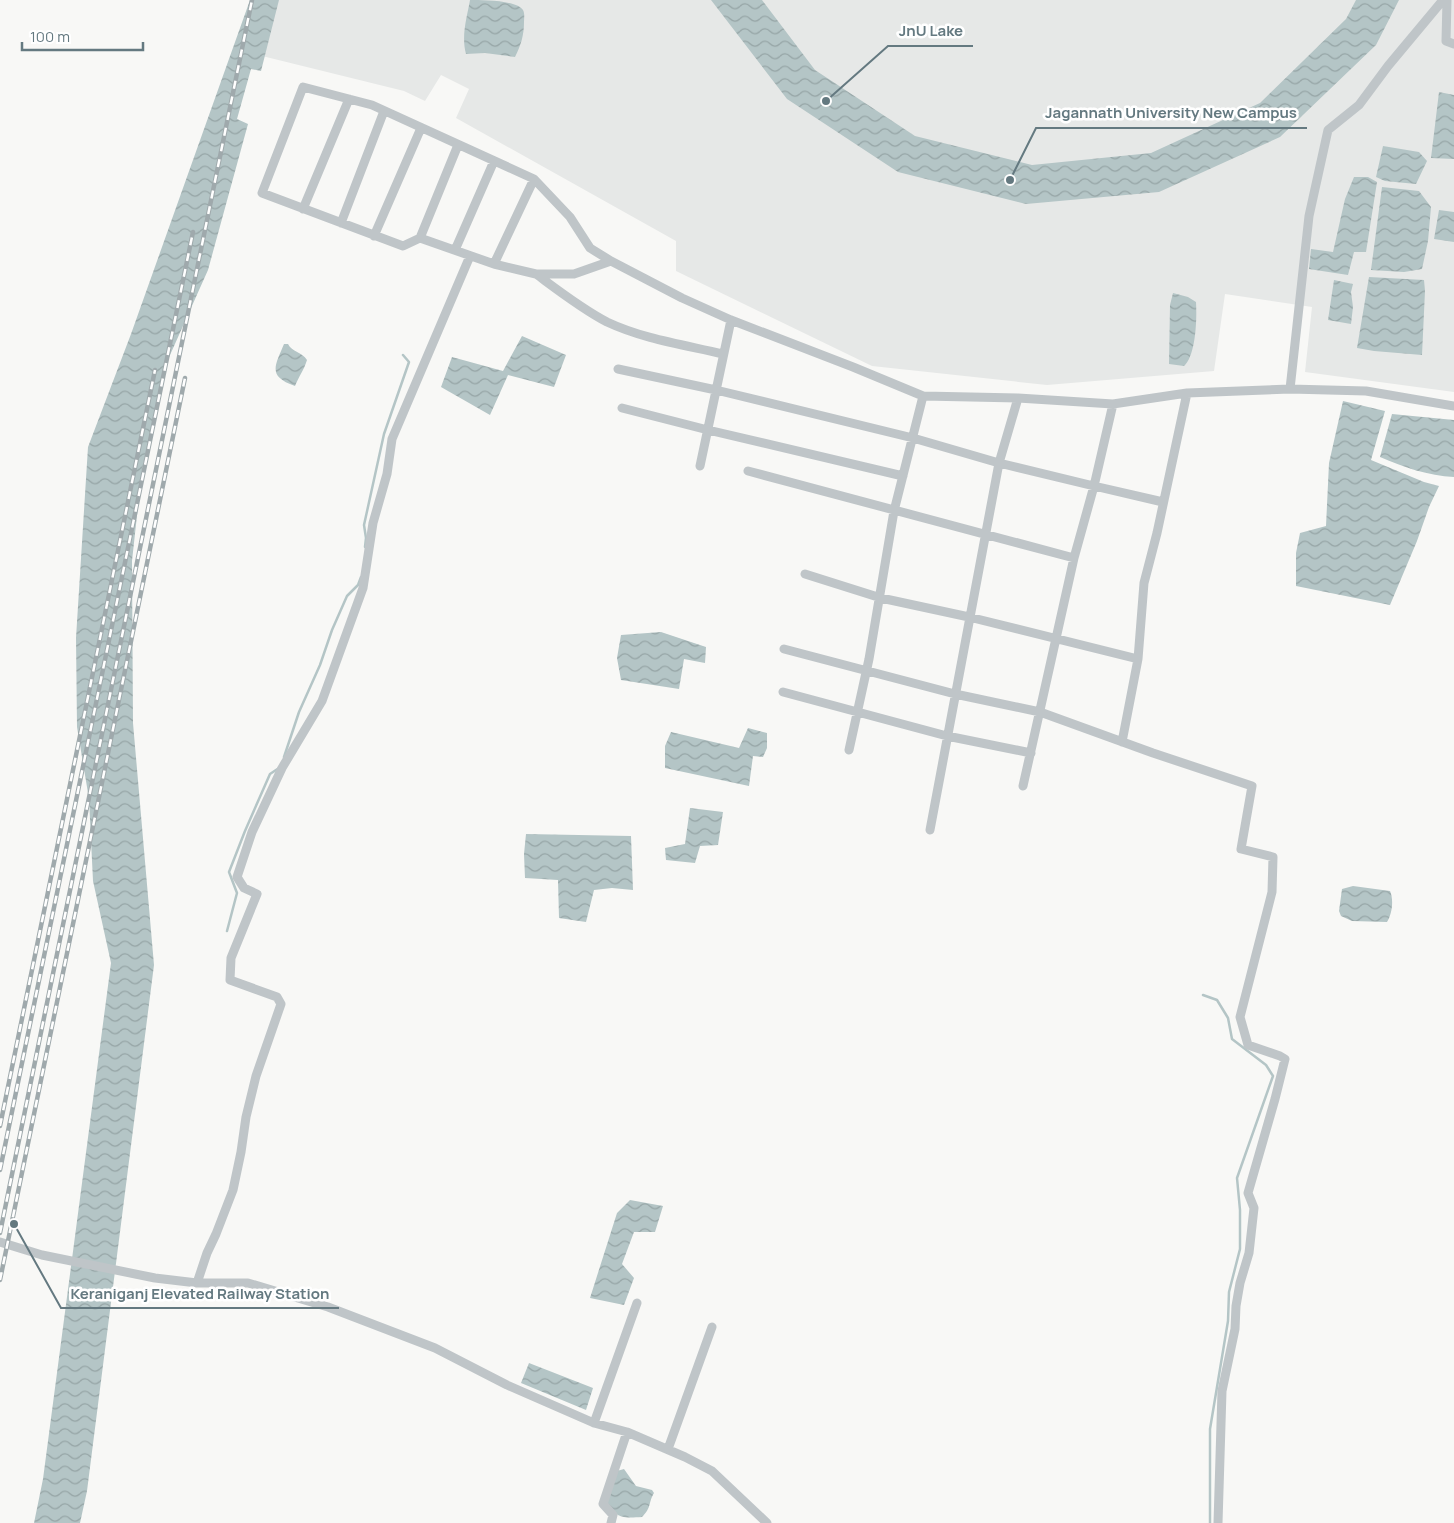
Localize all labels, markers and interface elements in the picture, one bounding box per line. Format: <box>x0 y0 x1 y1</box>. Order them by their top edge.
callout: JnU Lake <box>888 16 973 46</box>
scale bar <box>22 20 144 52</box>
text: JnU Lake <box>899 20 963 41</box>
text: 100 m <box>30 26 70 47</box>
callout: Jagannath University New Campus <box>1036 98 1307 128</box>
text: Jagannath University New Campus <box>1045 102 1297 123</box>
callout: Keraniganj Elevated Railway Station <box>61 1278 339 1308</box>
text: Keraniganj Elevated Railway Station <box>71 1283 329 1304</box>

